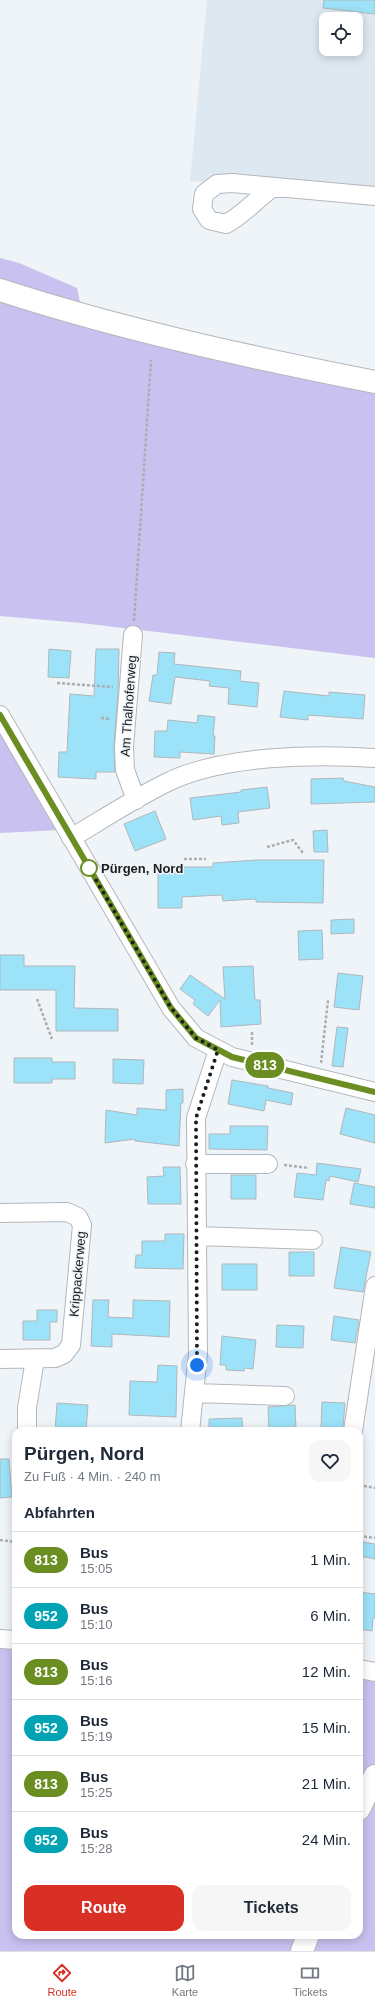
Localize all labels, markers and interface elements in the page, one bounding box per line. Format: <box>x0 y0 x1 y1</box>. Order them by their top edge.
map controls <box>319 12 363 56</box>
button: locate <box>319 12 363 56</box>
street label: Am Thalhoferweg <box>117 655 140 757</box>
marker: Pürgen, Nord <box>80 859 98 877</box>
place label: Pürgen, Nord <box>101 861 183 876</box>
line badge: 813 <box>242 1052 288 1078</box>
text: 813 <box>253 1057 277 1073</box>
street label: Krippackerweg <box>66 1231 89 1318</box>
your location <box>187 1355 207 1375</box>
button: heart <box>309 1440 351 1482</box>
text: Pürgen, Nord <box>24 1443 144 1464</box>
text: Zu Fuß · 4 Min. · 240 m <box>24 1469 161 1484</box>
text: Abfahrten <box>24 1504 95 1521</box>
text: Bus <box>80 1544 108 1561</box>
text: 1 Min. <box>310 1551 351 1568</box>
text: 813 <box>34 1552 58 1568</box>
text: 15:05 <box>80 1561 113 1576</box>
text: Bus <box>80 1600 108 1617</box>
text: 6 Min. <box>310 1607 351 1624</box>
text: 952 <box>34 1608 58 1624</box>
text: 15:10 <box>80 1617 113 1632</box>
text: Bus <box>80 1656 108 1673</box>
text: 12 Min. <box>302 1663 351 1680</box>
text: 813 <box>34 1664 58 1680</box>
text: 15:16 <box>80 1673 113 1688</box>
text: Bus <box>80 1712 108 1729</box>
text: 15 Min. <box>302 1719 351 1736</box>
text: 952 <box>34 1720 58 1736</box>
text: 15:19 <box>80 1729 113 1744</box>
text: Bus <box>80 1768 108 1785</box>
text: 21 Min. <box>302 1775 351 1792</box>
text: 813 <box>34 1776 58 1792</box>
text: 15:25 <box>80 1785 113 1800</box>
text: Bus <box>80 1824 108 1841</box>
text: 24 Min. <box>302 1831 351 1848</box>
text: 952 <box>34 1832 58 1848</box>
text: 15:28 <box>80 1841 113 1856</box>
button: Route <box>24 1885 184 1931</box>
button: Tickets <box>192 1885 351 1931</box>
tab: Route <box>47 1962 77 1998</box>
tab: Karte <box>172 1962 198 1998</box>
tab: Tickets <box>293 1962 328 1998</box>

